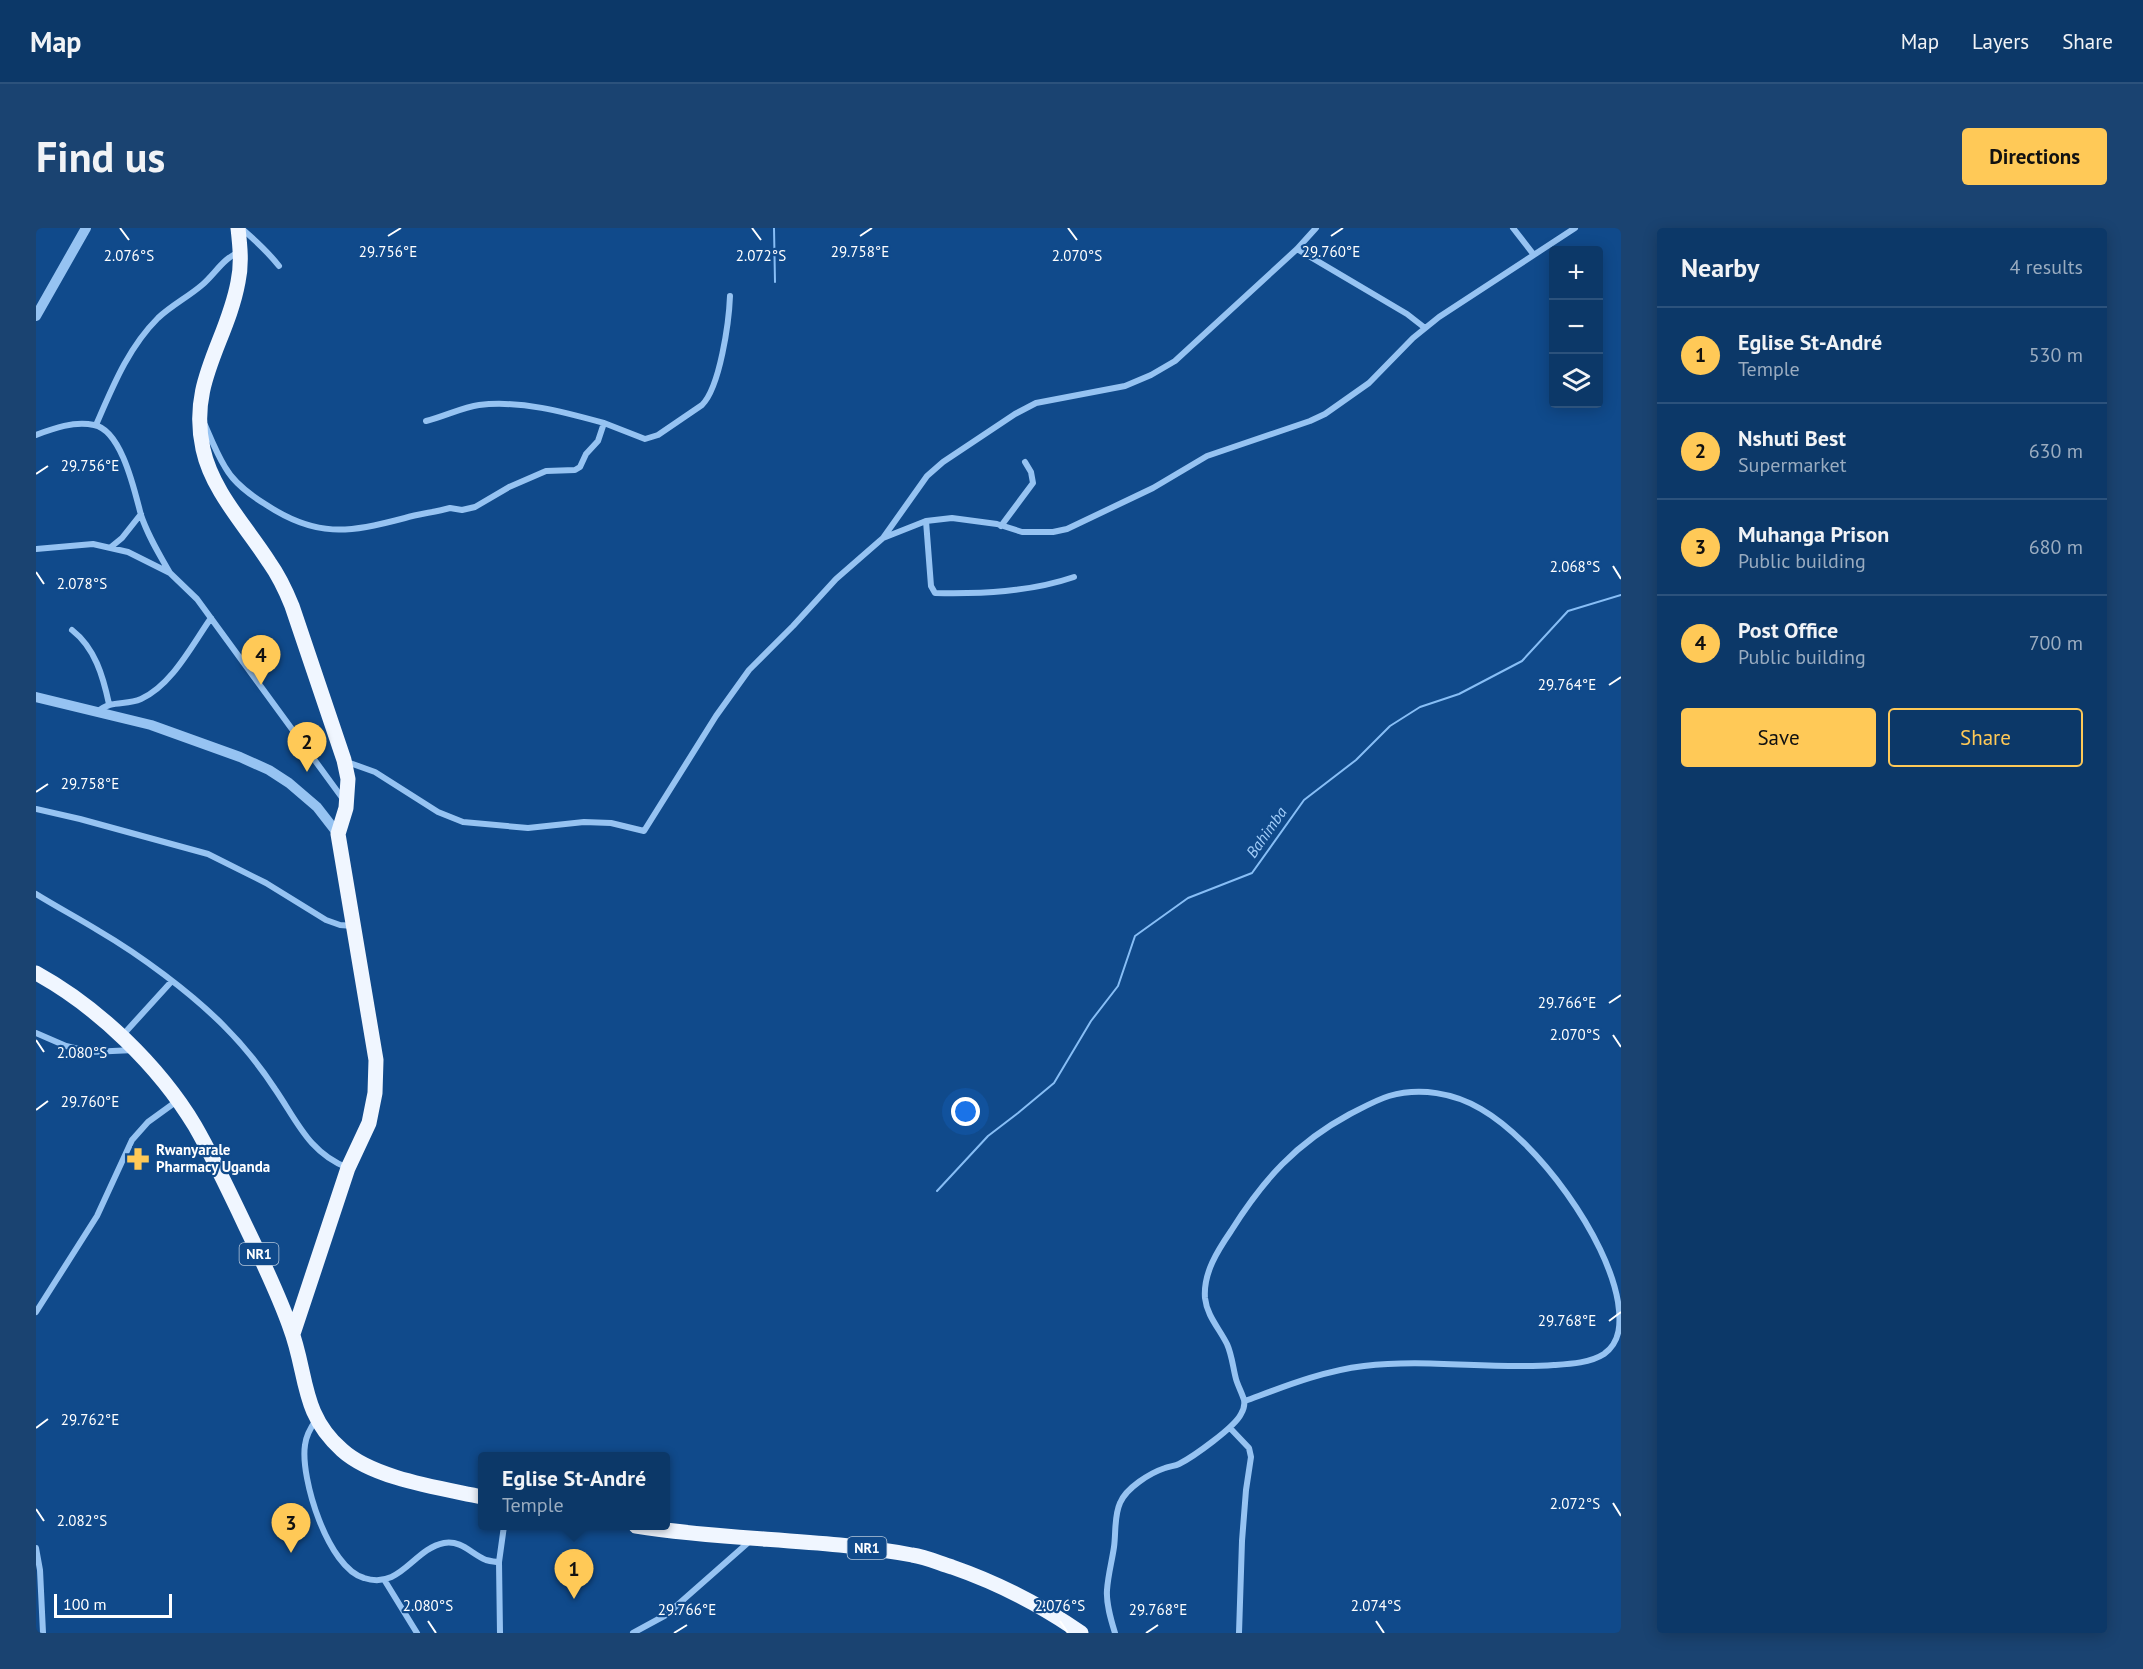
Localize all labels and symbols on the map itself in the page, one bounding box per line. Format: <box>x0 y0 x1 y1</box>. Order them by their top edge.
text: 29.756°E <box>359 242 417 261</box>
text: 29.758°E <box>831 242 889 261</box>
text: 29.760°E <box>1302 242 1360 261</box>
text: 2.076°S <box>104 246 154 265</box>
text: 2.072°S <box>736 246 786 265</box>
text: 2.070°S <box>1052 246 1102 265</box>
text: 29.756°E <box>61 456 119 475</box>
text: 2.068°S <box>1550 557 1600 576</box>
text: 2.078°S <box>57 574 107 593</box>
pin: 4 <box>242 636 280 685</box>
text: 29.764°E <box>1538 675 1596 694</box>
pin: 2 <box>288 722 326 772</box>
text: 29.758°E <box>61 774 119 793</box>
water label: Bahimba <box>1241 802 1291 861</box>
text: 29.766°E <box>1538 993 1596 1012</box>
text: 2.070°S <box>1550 1025 1600 1044</box>
text: 2.080°S <box>57 1043 107 1062</box>
text: 29.760°E <box>61 1092 119 1111</box>
your location <box>951 1097 980 1126</box>
place label: Rwanyarale Pharmacy Uganda <box>156 1140 270 1176</box>
pharmacy icon: Rwanyarale Pharmacy Uganda <box>125 1146 151 1172</box>
road number: NR1 <box>240 1243 278 1265</box>
text: 29.768°E <box>1538 1311 1596 1330</box>
text: 29.762°E <box>61 1410 119 1429</box>
text: 2.072°S <box>1550 1494 1600 1513</box>
pin: 3 <box>272 1504 310 1553</box>
text: 2.082°S <box>57 1511 107 1530</box>
road number: NR1 <box>848 1537 886 1559</box>
pin: 1 <box>554 1550 594 1599</box>
scale bar <box>54 1591 172 1618</box>
text: 2.080°S <box>403 1596 453 1615</box>
text: 2.076°S <box>1035 1596 1085 1615</box>
text: 2.074°S <box>1351 1596 1401 1615</box>
text: 29.766°E <box>658 1600 716 1619</box>
text: 29.768°E <box>1129 1600 1187 1619</box>

